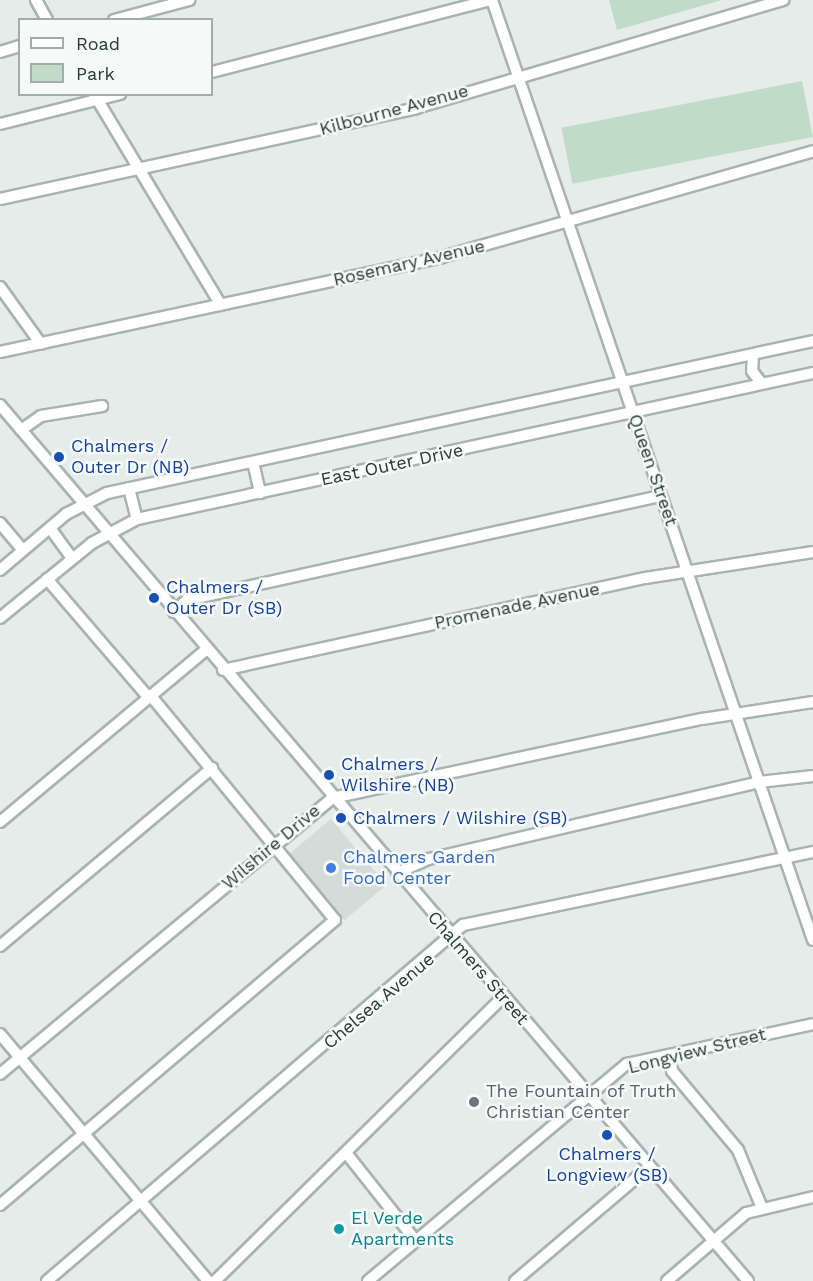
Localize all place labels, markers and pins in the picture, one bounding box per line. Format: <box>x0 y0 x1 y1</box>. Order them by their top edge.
place label: Chalmers / Outer Dr (NB) <box>71 436 190 478</box>
marker: Chalmers / Outer Dr (NB) <box>52 450 66 464</box>
place label: Chalmers / Outer Dr (SB) <box>166 577 283 620</box>
marker: Chalmers / Outer Dr (SB) <box>147 591 161 605</box>
place label: Chalmers / Wilshire (NB) <box>341 754 454 796</box>
marker: Chalmers / Wilshire (NB) <box>322 768 336 782</box>
place label: Chalmers / Wilshire (SB) <box>353 807 568 829</box>
marker: Chalmers / Wilshire (SB) <box>334 811 348 825</box>
place label: Chalmers Garden Food Center <box>343 847 495 890</box>
marker: Chalmers Garden Food Center <box>324 861 338 875</box>
place label: The Fountain of Truth Christian Center <box>486 1081 678 1124</box>
marker: The Fountain of Truth Christian Center <box>467 1095 481 1109</box>
marker: Chalmers / Longview (SB) <box>600 1128 614 1142</box>
place label: Chalmers / Longview (SB) <box>546 1144 668 1186</box>
place label: El Verde Apartments <box>351 1208 454 1250</box>
marker: El Verde Apartments <box>332 1222 346 1236</box>

